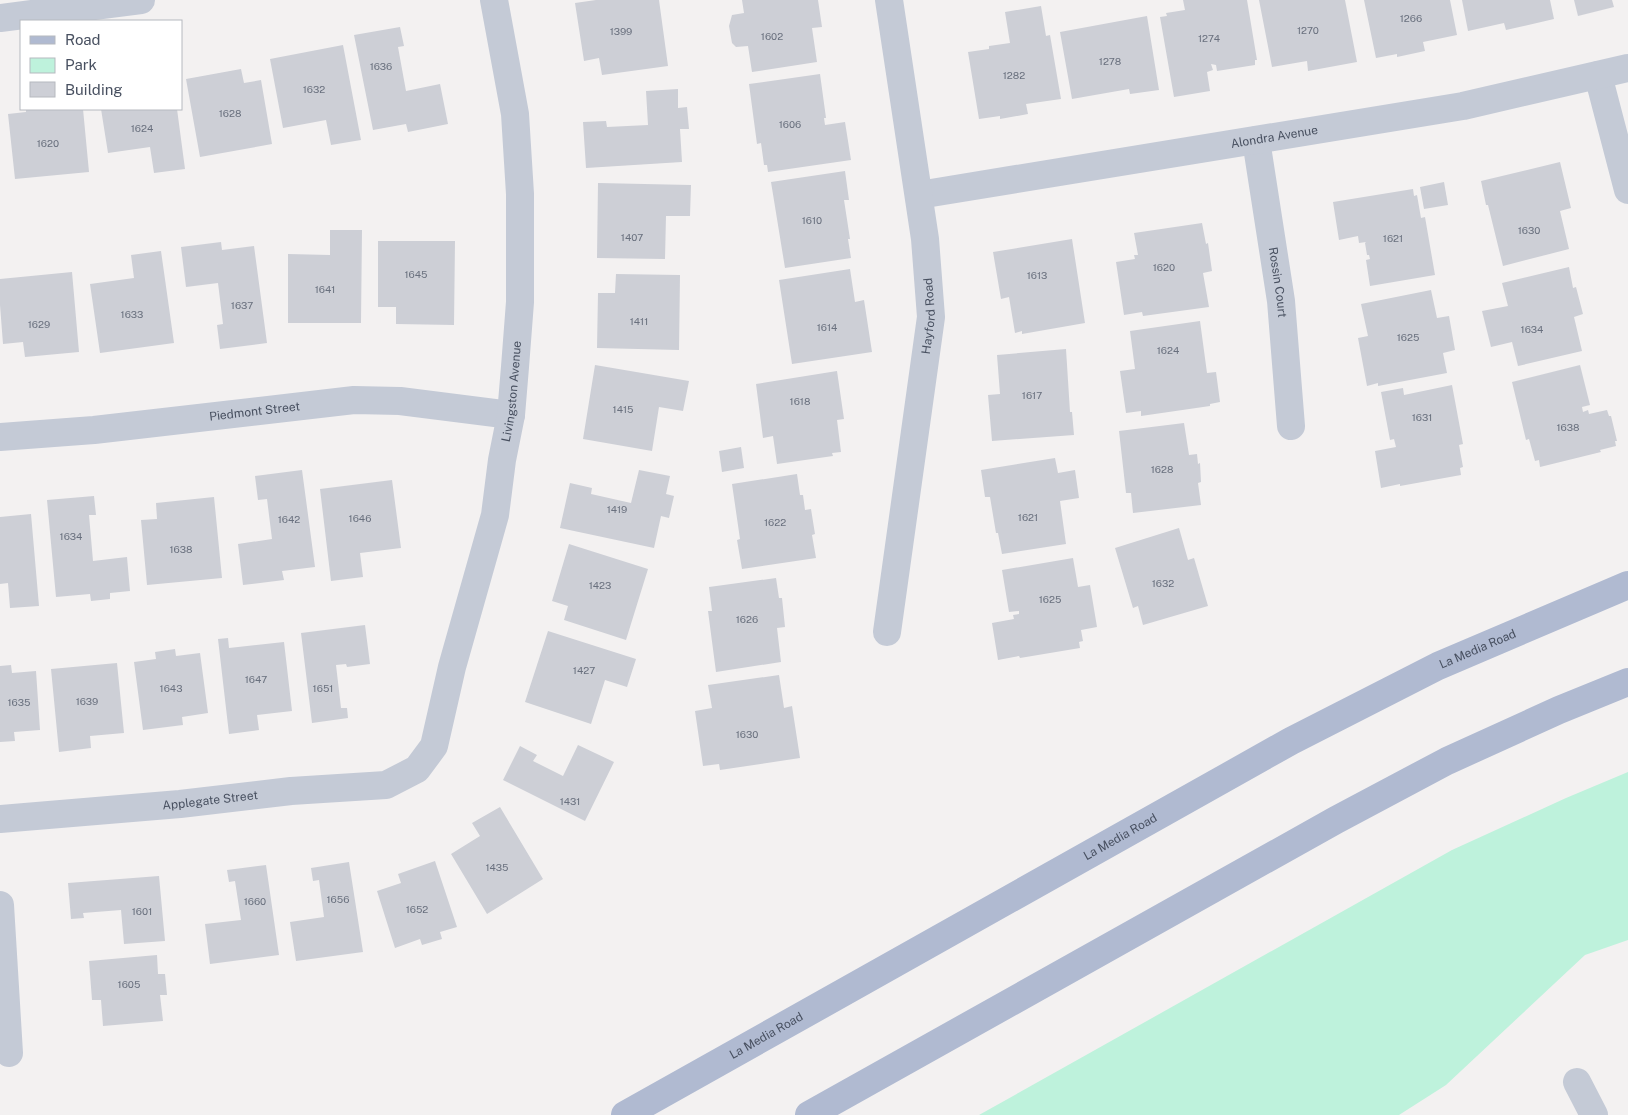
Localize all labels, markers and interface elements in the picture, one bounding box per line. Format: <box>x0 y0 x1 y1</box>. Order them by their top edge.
house number: 1266 <box>1400 12 1422 24</box>
legend <box>20 20 182 110</box>
house number: 1270 <box>1297 24 1319 36</box>
house number: 1399 <box>610 25 632 37</box>
house number: 1602 <box>761 30 783 42</box>
text: Road <box>65 31 101 48</box>
house number: 1274 <box>1198 32 1220 44</box>
house number: 1278 <box>1099 55 1121 67</box>
text: Park <box>65 56 97 73</box>
house number: 1636 <box>370 60 392 72</box>
house number: 1282 <box>1003 69 1025 81</box>
text: Building <box>65 81 123 98</box>
house number: 1632 <box>303 83 325 95</box>
house number: 1628 <box>219 107 241 119</box>
house number: 1606 <box>779 118 801 130</box>
house number: 1624 <box>131 122 153 134</box>
street label: Alondra Avenue <box>1230 123 1319 151</box>
house number: 1620 <box>37 137 59 149</box>
house number: 1610 <box>802 214 822 226</box>
house number: 1630 <box>1518 224 1540 236</box>
house number: 1407 <box>621 231 643 243</box>
house number: 1621 <box>1383 232 1403 244</box>
street label: Rossin Court <box>1266 246 1289 318</box>
house number: 1620 <box>1153 261 1175 273</box>
house number: 1645 <box>405 268 427 280</box>
house number: 1613 <box>1027 269 1047 281</box>
street label: Hayford Road <box>919 277 938 355</box>
house number: 1641 <box>315 283 335 295</box>
house number: 1637 <box>231 299 253 311</box>
house number: 1633 <box>121 308 143 320</box>
house number: 1411 <box>630 315 648 327</box>
house number: 1629 <box>28 318 50 330</box>
house number: 1614 <box>817 321 837 333</box>
house number: 1634 <box>1521 323 1543 335</box>
house number: 1625 <box>1397 331 1419 343</box>
street label: Livingston Avenue <box>499 340 524 443</box>
house number: 1624 <box>1157 344 1179 356</box>
house number: 1617 <box>1022 389 1042 401</box>
house number: 1618 <box>790 395 810 407</box>
street label: Piedmont Street <box>209 399 301 424</box>
house number: 1415 <box>613 403 633 415</box>
house number: 1631 <box>1412 411 1432 423</box>
house number: 1638 <box>1557 421 1579 433</box>
house number: 1628 <box>1151 463 1173 475</box>
house number: 1419 <box>607 503 627 515</box>
house number: 1621 <box>1018 511 1038 523</box>
house number: 1646 <box>349 512 371 524</box>
house number: 1642 <box>278 513 300 525</box>
house number: 1622 <box>764 516 786 528</box>
house number: 1634 <box>60 530 82 542</box>
house number: 1638 <box>170 543 192 555</box>
house number: 1632 <box>1152 577 1174 589</box>
house number: 1423 <box>589 579 611 591</box>
house number: 1625 <box>1039 593 1061 605</box>
house number: 1626 <box>736 613 758 625</box>
street label: La Media Road <box>1437 627 1518 672</box>
house number: 1427 <box>573 664 595 676</box>
house number: 1647 <box>245 673 267 685</box>
house number: 1643 <box>160 682 182 694</box>
house number: 1651 <box>313 682 333 694</box>
house number: 1639 <box>76 695 98 707</box>
house number: 1635 <box>8 696 30 708</box>
house number: 1630 <box>736 728 758 740</box>
street label: Applegate Street <box>162 788 259 812</box>
house number: 1431 <box>560 795 580 807</box>
street label: La Media Road <box>1081 811 1159 863</box>
house number: 1435 <box>485 861 509 873</box>
house number: 1656 <box>327 893 349 905</box>
house number: 1660 <box>244 895 266 907</box>
house number: 1652 <box>406 903 428 915</box>
house number: 1601 <box>132 905 152 917</box>
house number: 1605 <box>118 978 140 990</box>
street label: La Media Road <box>727 1010 805 1062</box>

